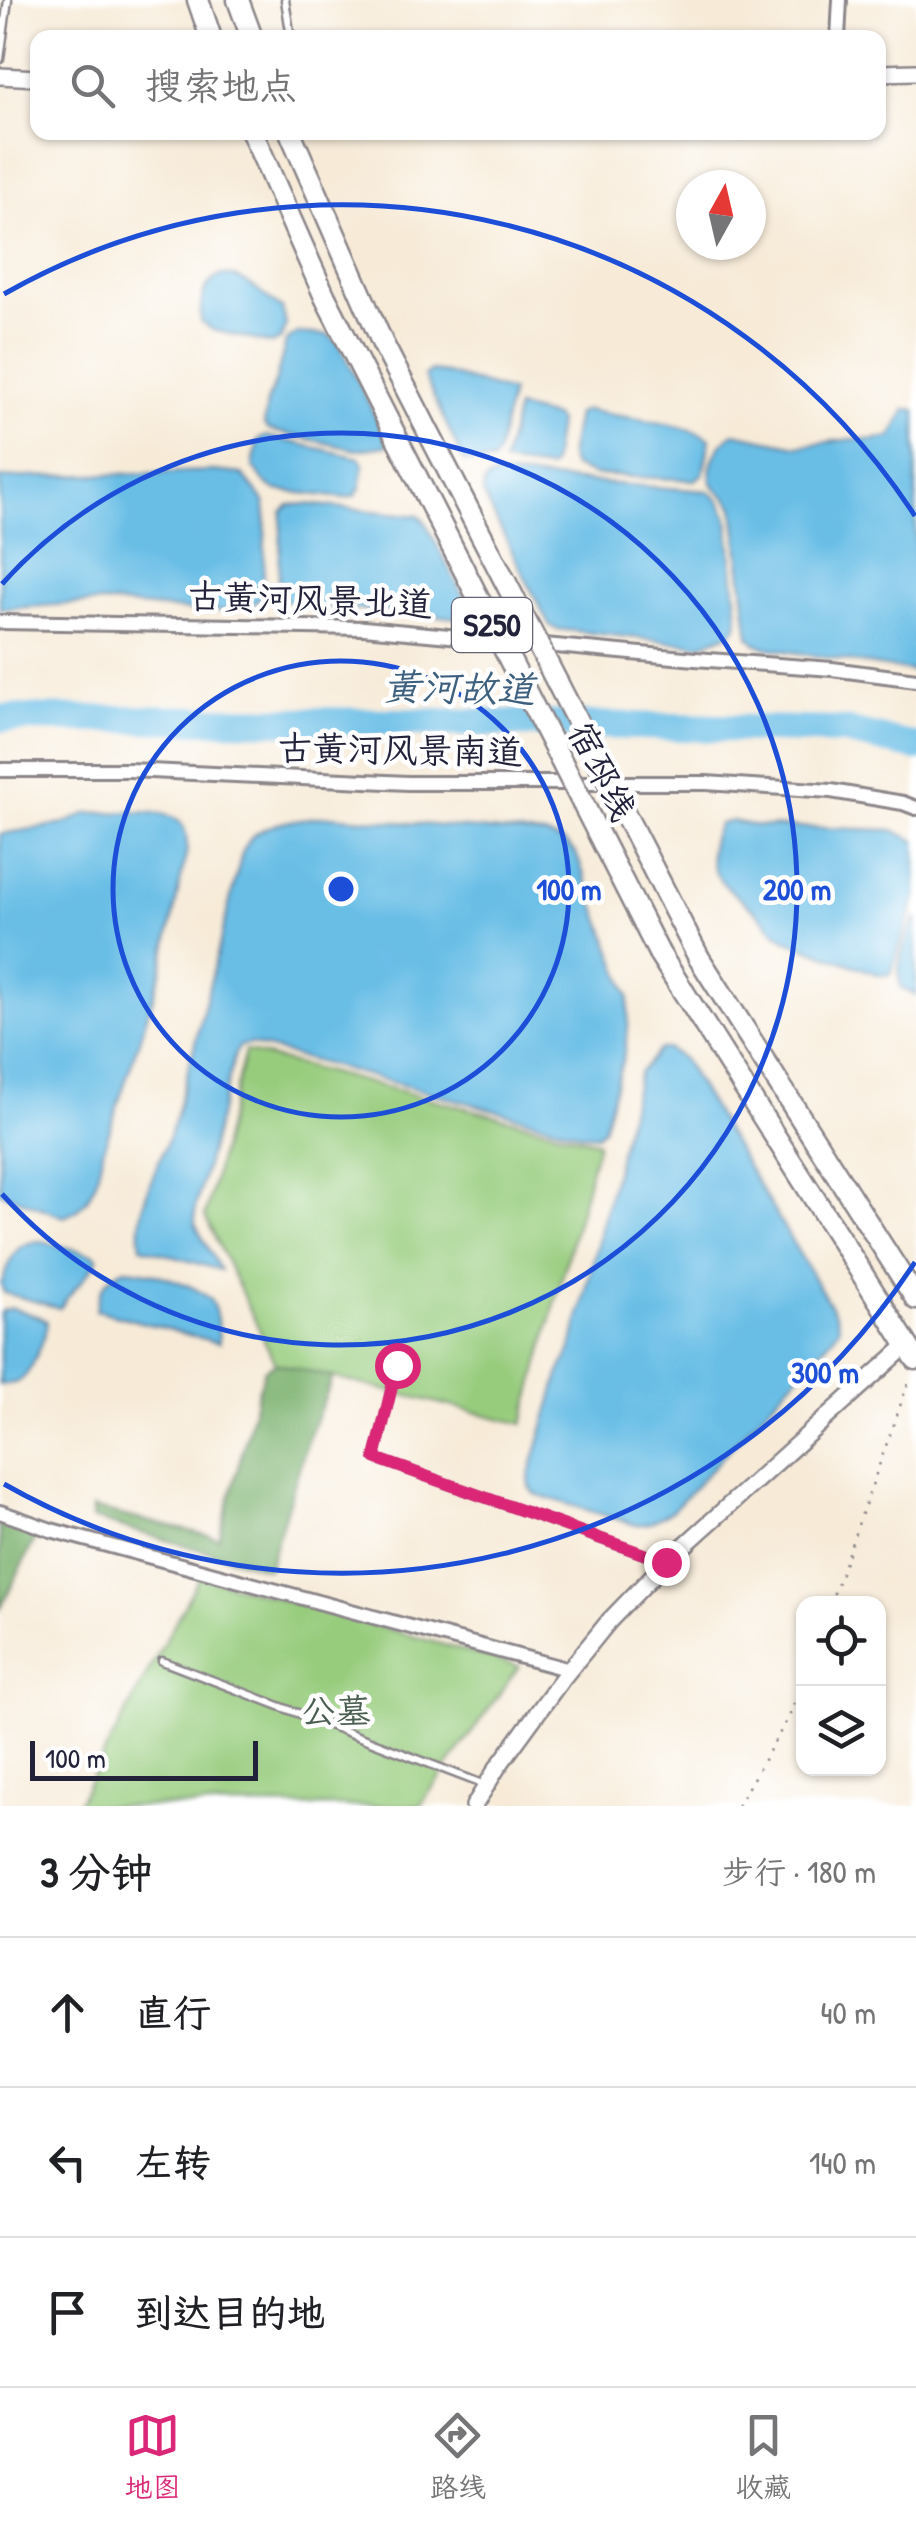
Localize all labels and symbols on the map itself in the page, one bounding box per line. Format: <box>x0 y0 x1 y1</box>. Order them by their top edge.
north arrow <box>676 170 766 260</box>
street label: 古黄河风景北道 <box>187 572 433 627</box>
road number: S250 <box>452 598 532 652</box>
water label: 黄河故道 <box>383 660 538 714</box>
street label: 宿邳线 <box>558 713 647 828</box>
street label: 古黄河风景南道 <box>277 724 523 775</box>
text: 100 m <box>536 869 602 909</box>
text: 200 m <box>763 869 831 909</box>
centre of rings <box>323 871 359 907</box>
route start <box>375 1343 421 1389</box>
text: 300 m <box>791 1352 859 1392</box>
route end <box>644 1540 690 1586</box>
park label: 公墓 <box>301 1687 371 1734</box>
scale bar <box>30 1736 258 1780</box>

